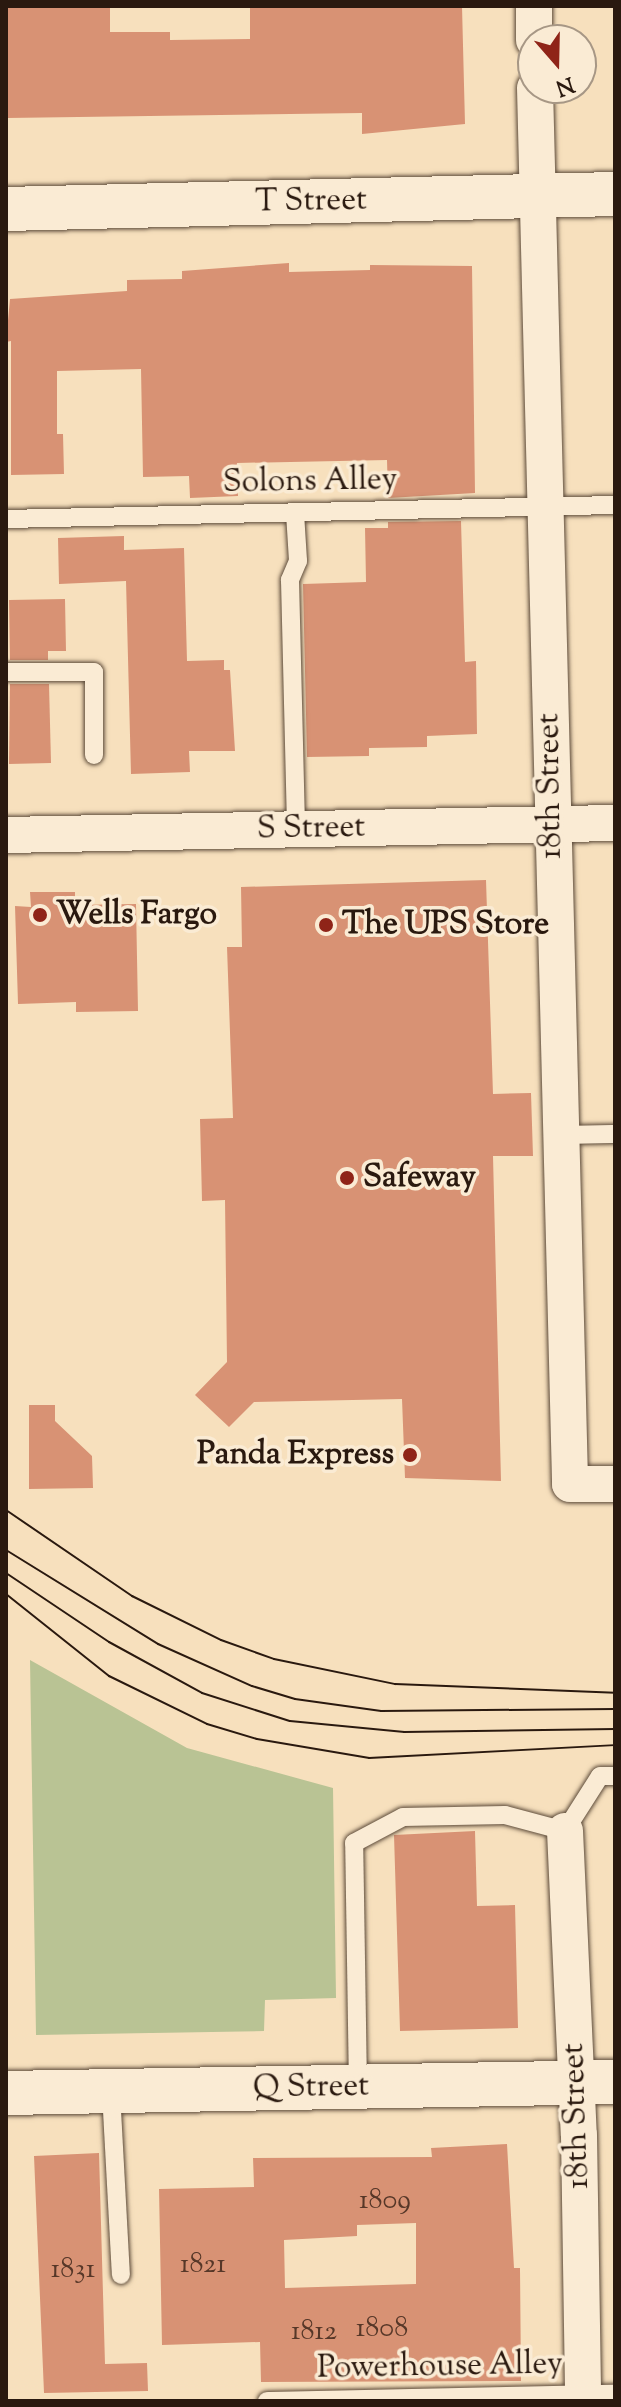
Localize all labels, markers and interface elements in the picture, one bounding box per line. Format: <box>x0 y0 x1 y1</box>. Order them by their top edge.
north arrow <box>517 24 597 104</box>
text: N <box>551 67 578 103</box>
street label: T Street <box>255 182 367 222</box>
street label: Solons Alley <box>222 461 398 503</box>
street label: 18th Street <box>531 713 571 859</box>
street label: S Street <box>256 809 366 849</box>
place label: Wells Fargo <box>56 896 217 934</box>
marker: Wells Fargo <box>31 906 49 924</box>
place label: The UPS Store <box>342 906 549 944</box>
marker: The UPS Store <box>317 916 335 934</box>
place label: Safeway <box>363 1159 476 1197</box>
marker: Safeway <box>338 1169 356 1187</box>
place label: Panda Express <box>197 1436 394 1474</box>
marker: Panda Express <box>401 1446 419 1464</box>
street label: 18th Street <box>555 2042 599 2190</box>
street label: Q Street <box>253 2068 369 2108</box>
house number: 1809 <box>359 2184 411 2218</box>
house number: 1821 <box>180 2248 226 2282</box>
house number: 1831 <box>51 2253 95 2287</box>
house number: 1808 <box>356 2312 408 2346</box>
house number: 1812 <box>291 2315 337 2349</box>
street label: Powerhouse Alley <box>317 2346 563 2388</box>

